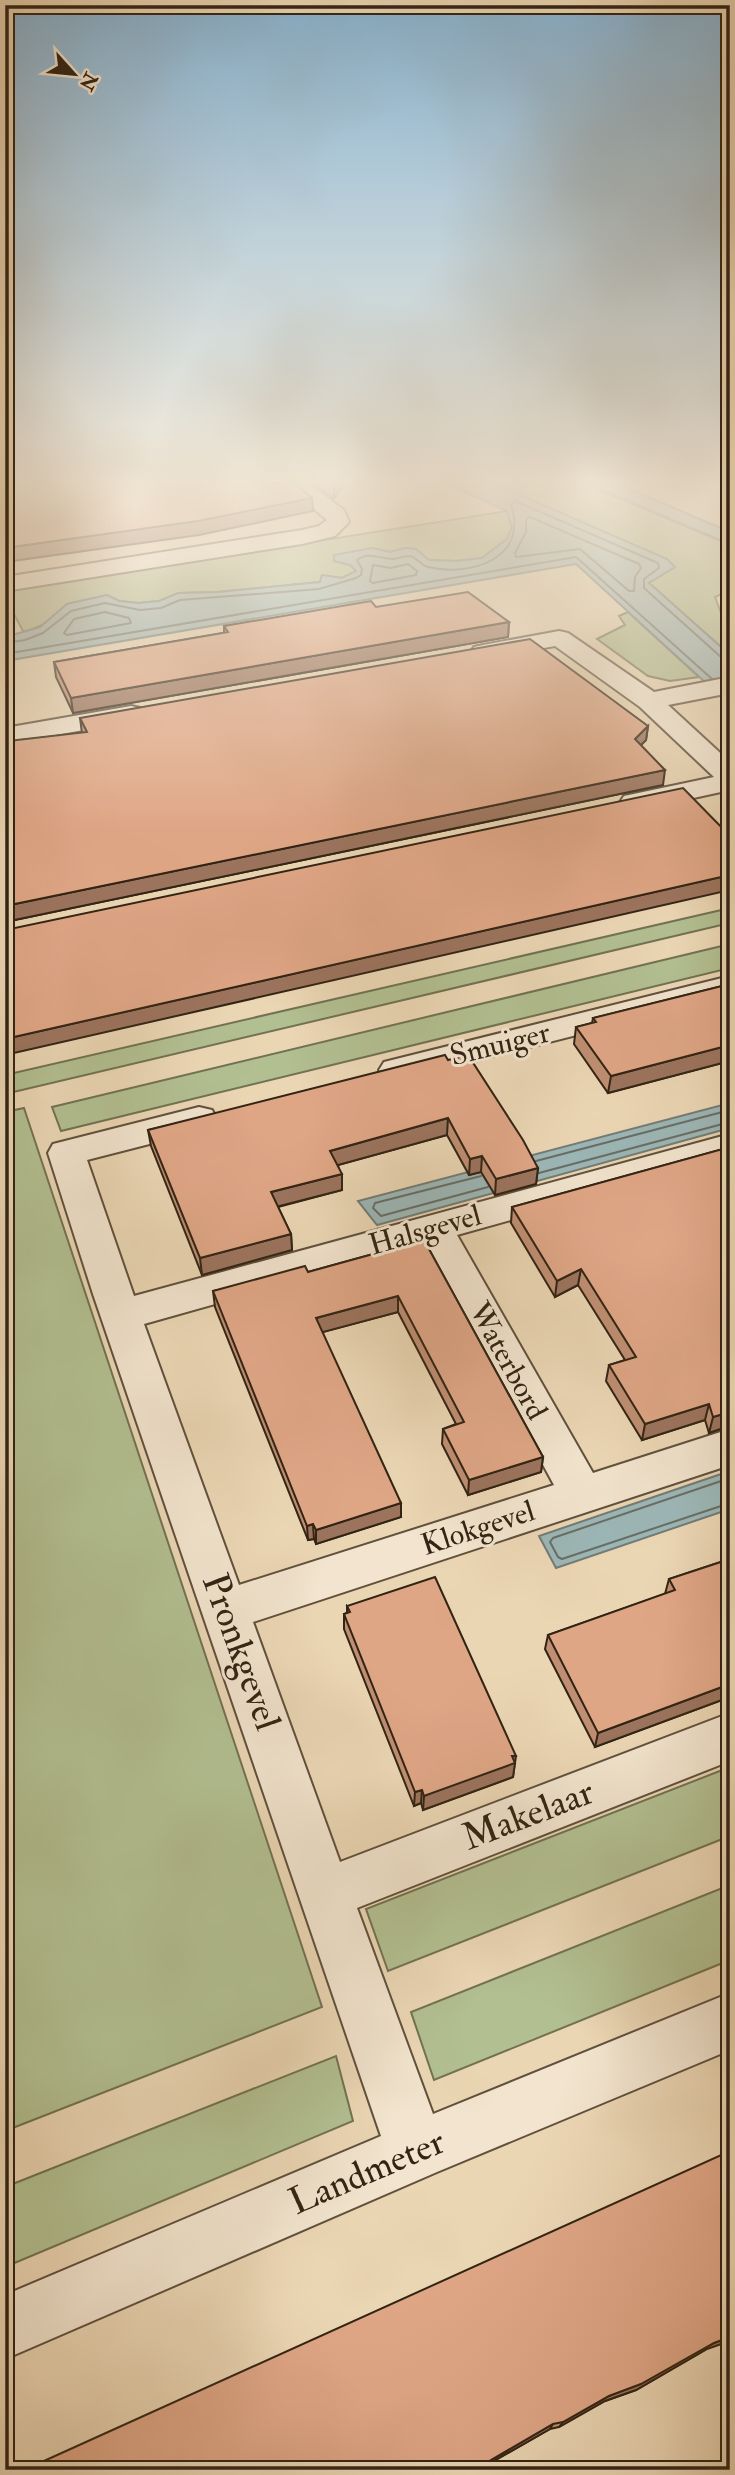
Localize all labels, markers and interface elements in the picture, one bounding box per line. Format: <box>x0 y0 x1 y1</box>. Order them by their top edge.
north arrow <box>38 38 108 108</box>
text: N <box>73 67 103 95</box>
street label: Smuiger <box>446 1014 554 1074</box>
street label: Halsgevel <box>365 1196 486 1264</box>
street label: Waterbord <box>460 1295 555 1426</box>
street label: Klokgevel <box>417 1492 540 1564</box>
street label: Pronkgevel <box>191 1567 291 1737</box>
street label: Makelaar <box>456 1768 601 1862</box>
street label: Landmeter <box>282 2118 452 2226</box>

